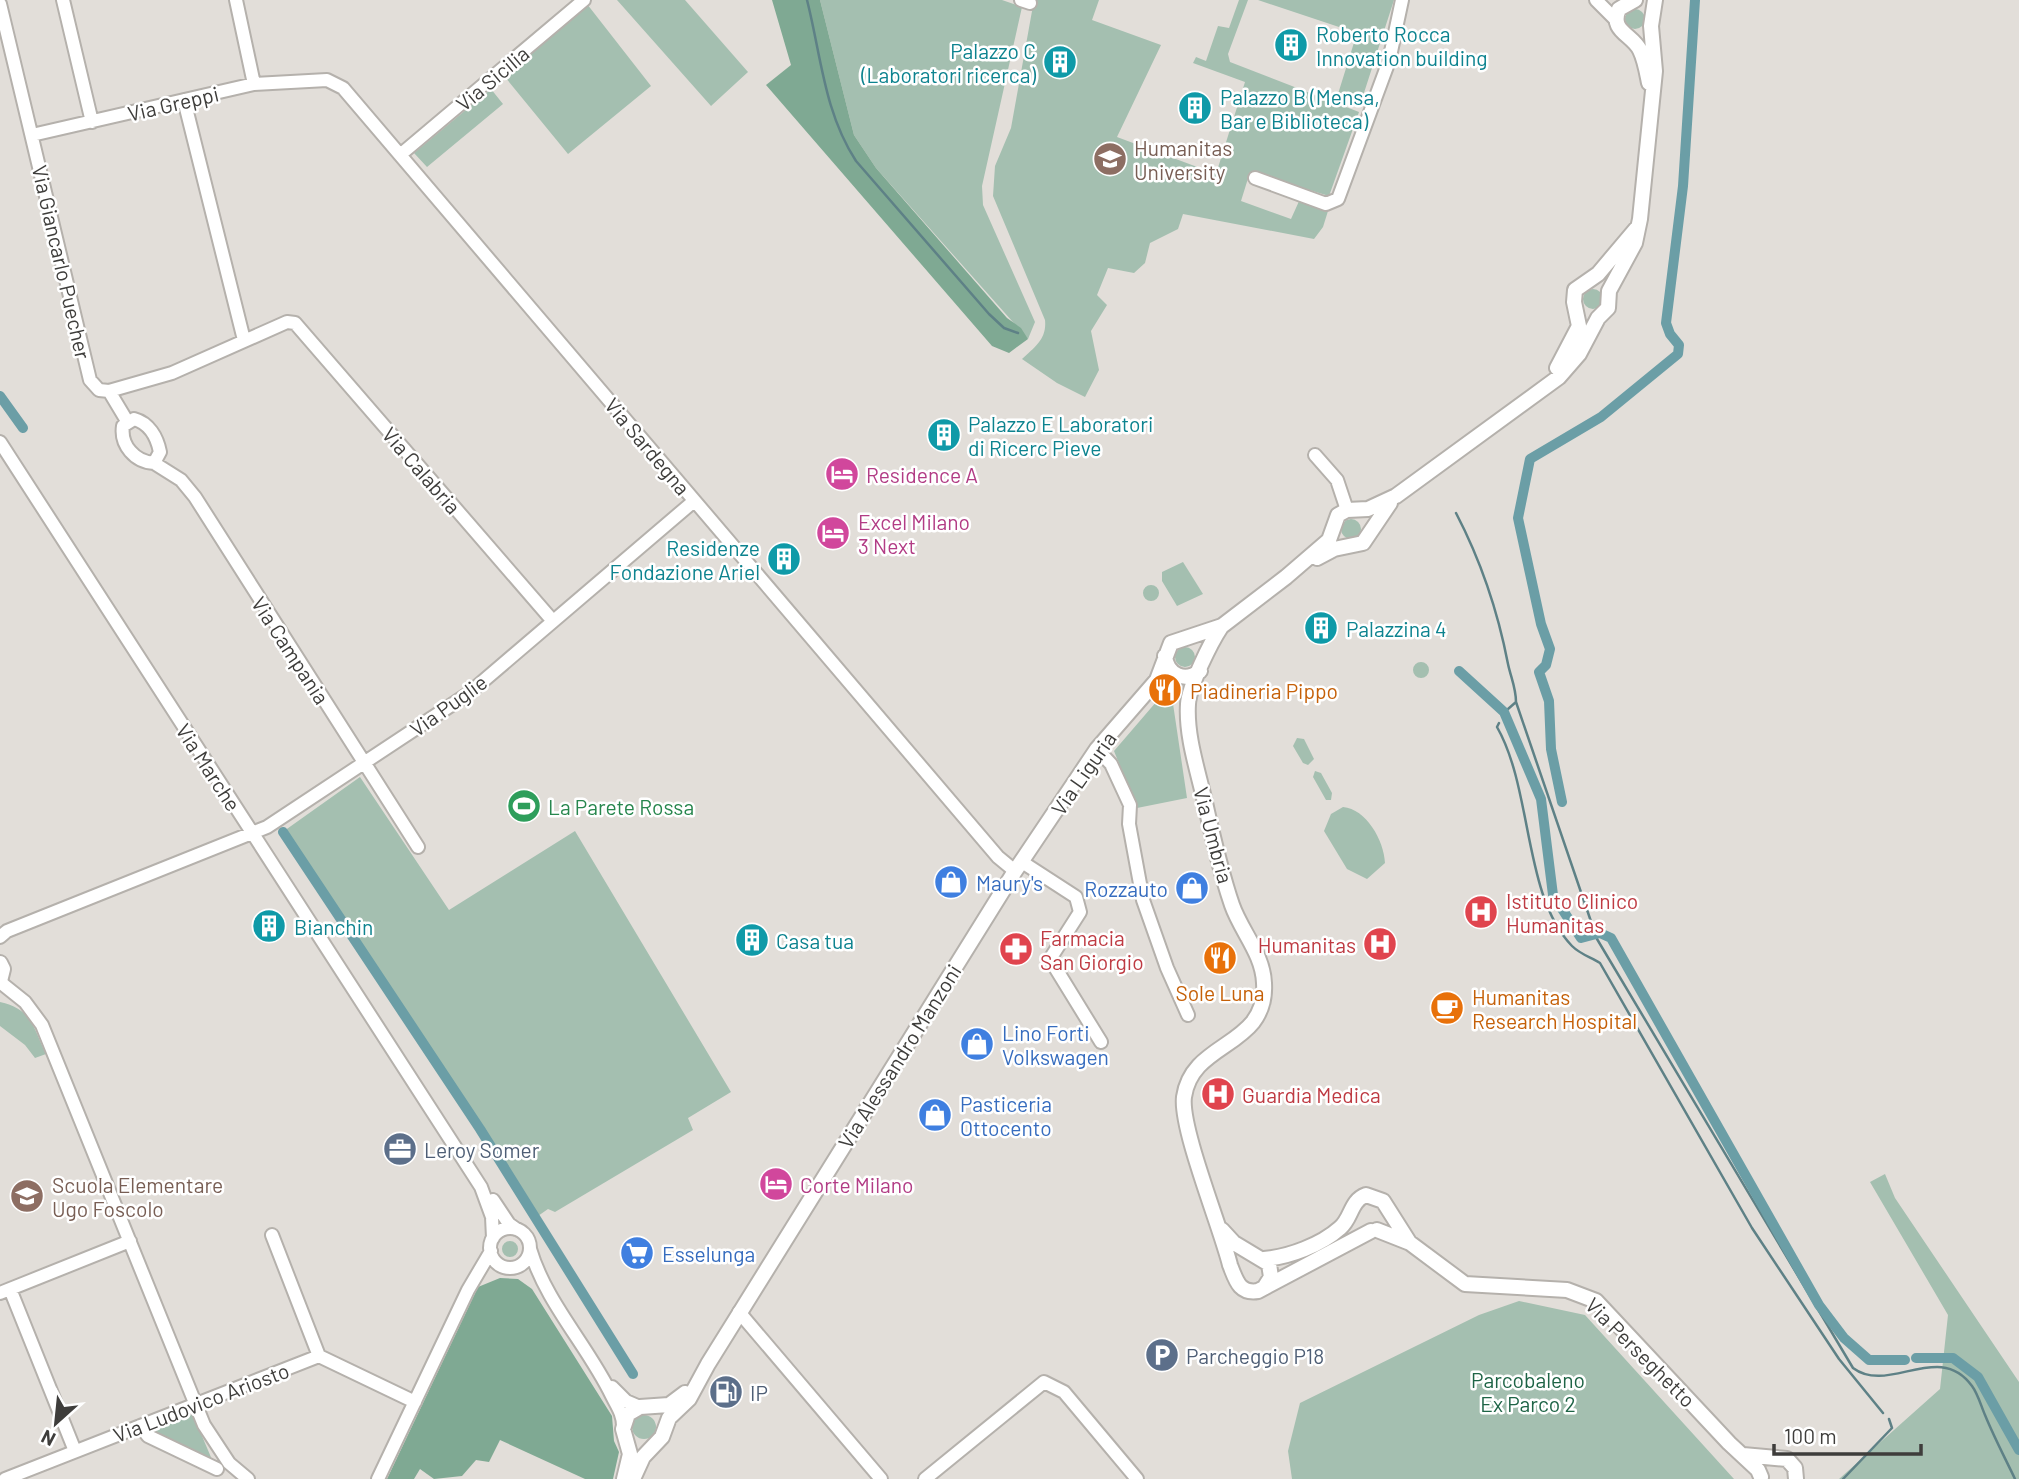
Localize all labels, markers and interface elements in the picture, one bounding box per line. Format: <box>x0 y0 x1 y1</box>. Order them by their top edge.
place label: Roberto Rocca Innovation building <box>1316 21 1488 70</box>
building icon: Roberto Rocca Innovation building <box>1272 26 1310 64</box>
place label: Palazzo C (Laboratori ricerca) <box>860 38 1037 87</box>
street label: Via Sicilia <box>450 40 534 116</box>
building icon: Palazzo C (Laboratori ricerca) <box>1041 43 1079 81</box>
street label: Via Greppi <box>125 80 221 126</box>
place label: Palazzo B (Mensa, Bar e Biblioteca) <box>1220 84 1380 133</box>
building icon: Palazzo B (Mensa, Bar e Biblioteca) <box>1176 89 1214 127</box>
place label: Humanitas University <box>1134 135 1232 184</box>
school or university icon: Humanitas University <box>1091 140 1129 178</box>
street label: Via Giancarlo Puecher <box>28 163 97 362</box>
street label: Via Sardegna <box>600 392 696 500</box>
place label: Palazzo E Laboratori di Ricerc Pieve <box>968 411 1153 460</box>
building icon: Palazzo E Laboratori di Ricerc Pieve <box>925 416 963 454</box>
street label: Via Calabria <box>378 422 466 518</box>
hotel icon: Residence A <box>823 455 861 493</box>
place label: Residence A <box>866 462 978 487</box>
place label: Excel Milano 3 Next <box>858 509 970 558</box>
hotel icon: Excel Milano 3 Next <box>814 514 852 552</box>
place label: Residenze Fondazione Ariel <box>610 535 760 584</box>
building icon: Residenze Fondazione Ariel <box>765 540 803 578</box>
street label: Via Campania <box>247 592 335 708</box>
building icon: Palazzina 4 <box>1302 609 1340 647</box>
place label: Palazzina 4 <box>1346 616 1447 641</box>
street label: Via Puglie <box>405 669 491 741</box>
restaurant icon: Piadineria Pippo <box>1146 671 1184 709</box>
place label: Piadineria Pippo <box>1190 678 1338 703</box>
street label: Via Marche <box>171 719 247 815</box>
street label: Via Liguria <box>1045 726 1121 820</box>
street label: Via Umbria <box>1189 784 1239 886</box>
sports icon: La Parete Rossa <box>505 787 543 825</box>
place label: La Parete Rossa <box>548 794 694 819</box>
shop icon: Maury's <box>932 863 970 901</box>
shop icon: Rozzauto <box>1173 869 1211 907</box>
place label: Maury's <box>976 870 1043 895</box>
place label: Rozzauto <box>1084 876 1168 901</box>
place label: Istituto Clinico Humanitas <box>1506 888 1638 937</box>
hospital icon: Istituto Clinico Humanitas <box>1462 893 1500 931</box>
building icon: Bianchin <box>250 907 288 945</box>
place label: Bianchin <box>294 914 373 939</box>
building icon: Casa tua <box>733 921 771 959</box>
place label: Farmacia San Giorgio <box>1040 925 1144 974</box>
hospital icon: Humanitas <box>1361 925 1399 963</box>
place label: Casa tua <box>776 928 854 953</box>
pharmacy icon: Farmacia San Giorgio <box>997 930 1035 968</box>
place label: Humanitas <box>1258 932 1356 957</box>
restaurant icon: Sole Luna <box>1201 939 1239 977</box>
street label: Via Alessandro Manzoni <box>832 959 966 1153</box>
place label: Sole Luna <box>1175 980 1265 1005</box>
place label: Humanitas Research Hospital <box>1472 984 1637 1033</box>
cafe icon: Humanitas Research Hospital <box>1428 989 1466 1027</box>
place label: Lino Forti Volkswagen <box>1002 1020 1109 1069</box>
shop icon: Lino Forti Volkswagen <box>958 1025 996 1063</box>
hospital icon: Guardia Medica <box>1199 1075 1237 1113</box>
place label: Guardia Medica <box>1242 1082 1381 1107</box>
place label: Pasticeria Ottocento <box>960 1091 1052 1140</box>
shop icon: Pasticeria Ottocento <box>916 1096 954 1134</box>
office icon: Leroy Somer <box>381 1130 419 1168</box>
place label: Leroy Somer <box>424 1137 540 1162</box>
hotel icon: Corte Milano <box>757 1165 795 1203</box>
place label: Scuola Elementare Ugo Foscolo <box>52 1172 223 1221</box>
place label: Corte Milano <box>800 1172 913 1197</box>
school or university icon: Scuola Elementare Ugo Foscolo <box>8 1177 46 1215</box>
supermarket icon: Esselunga <box>618 1234 656 1272</box>
place label: Esselunga <box>662 1241 755 1266</box>
street label: Via Perseghetto <box>1581 1292 1701 1412</box>
parking icon: Parcheggio P18 <box>1143 1336 1181 1374</box>
place label: Parcheggio P18 <box>1186 1343 1324 1368</box>
street label: Via Ludovico Ariosto <box>110 1357 292 1447</box>
park label: Parcobaleno Ex Parco 2 <box>1471 1367 1585 1416</box>
fuel station icon: IP <box>707 1373 745 1411</box>
place label: IP <box>750 1380 768 1405</box>
north arrow <box>21 1388 91 1458</box>
scale bar <box>1774 1412 1921 1456</box>
text: 100 m <box>1784 1423 1837 1448</box>
text: N <box>37 1425 59 1452</box>

